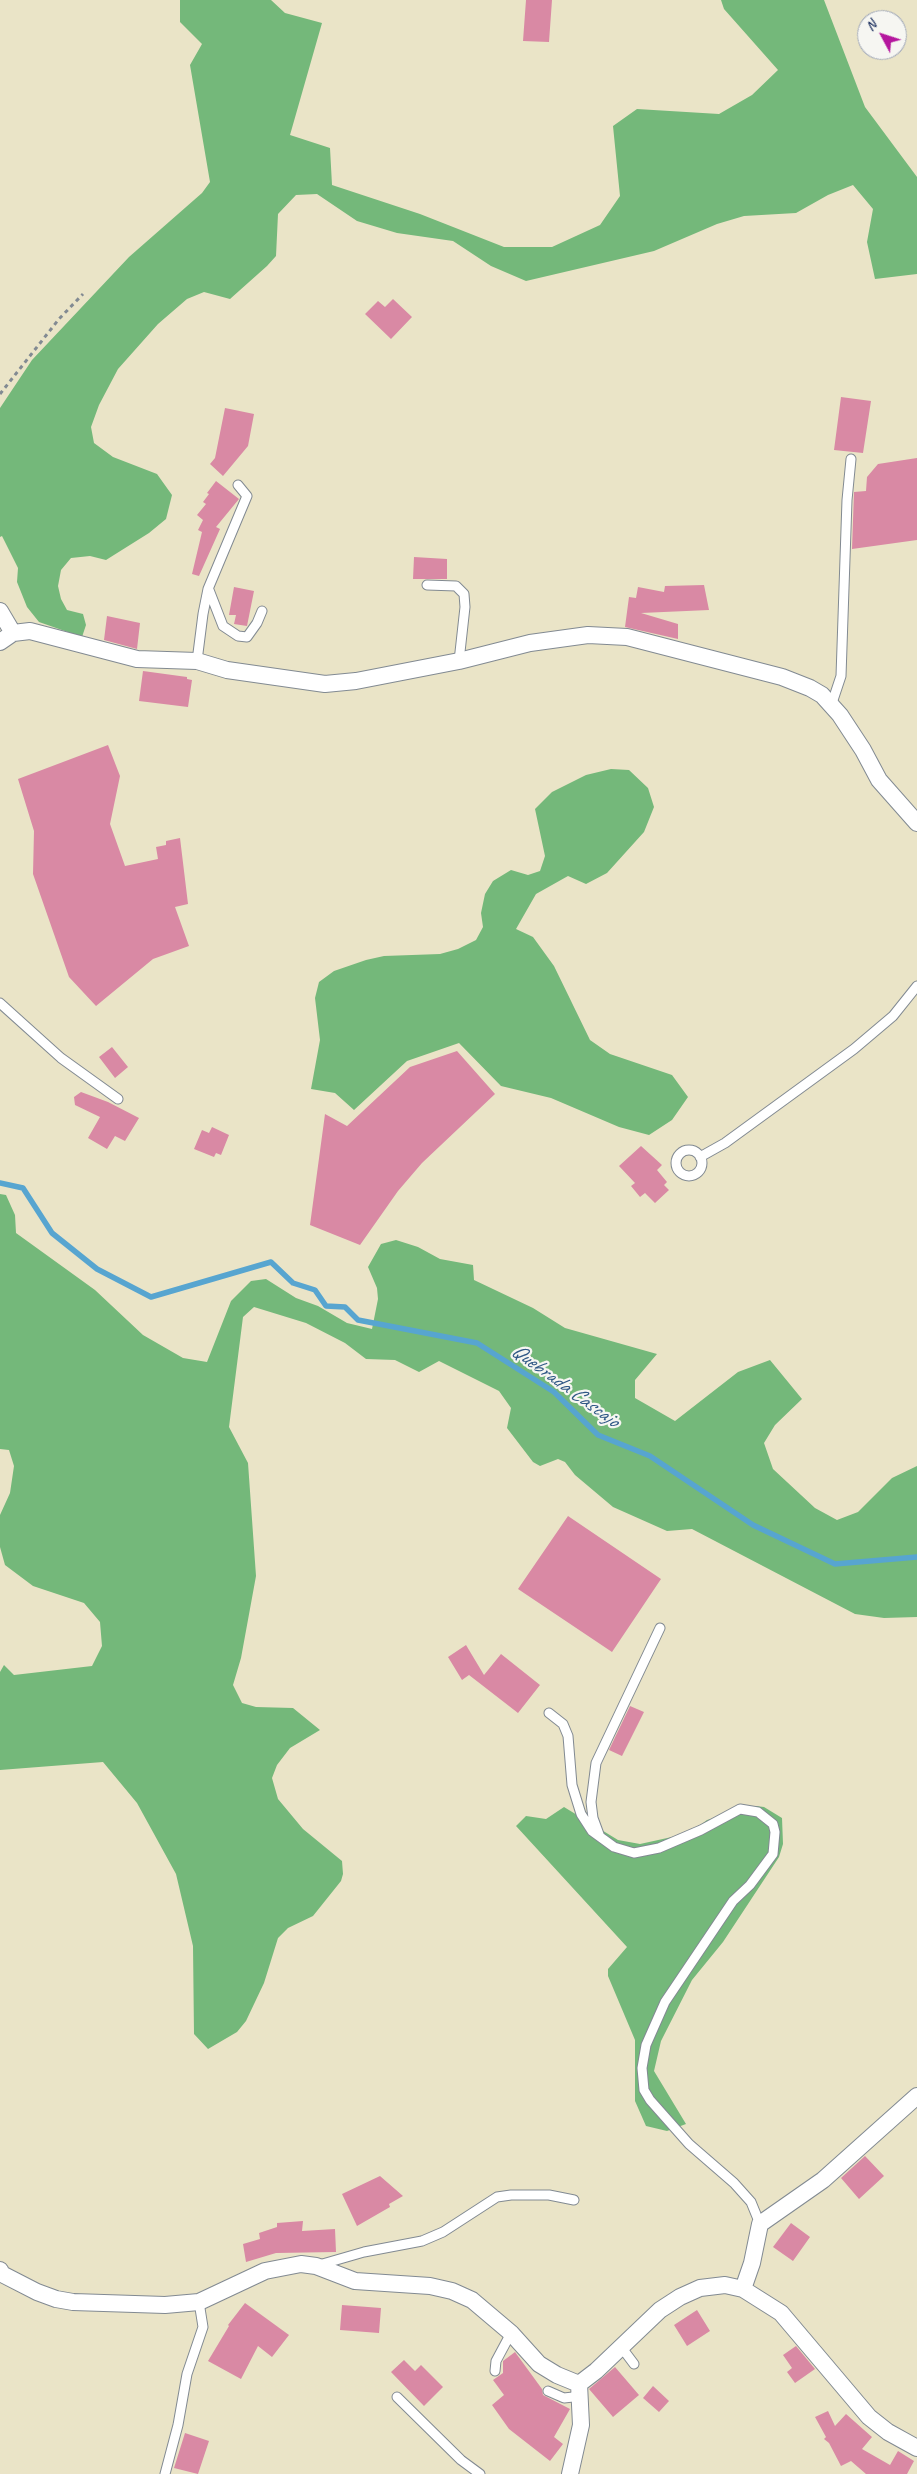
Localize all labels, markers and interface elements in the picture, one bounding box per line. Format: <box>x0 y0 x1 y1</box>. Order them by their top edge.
north arrow <box>857 10 907 60</box>
text: N <box>862 17 880 34</box>
water label: Quebrada Cascajo <box>506 1339 624 1433</box>

